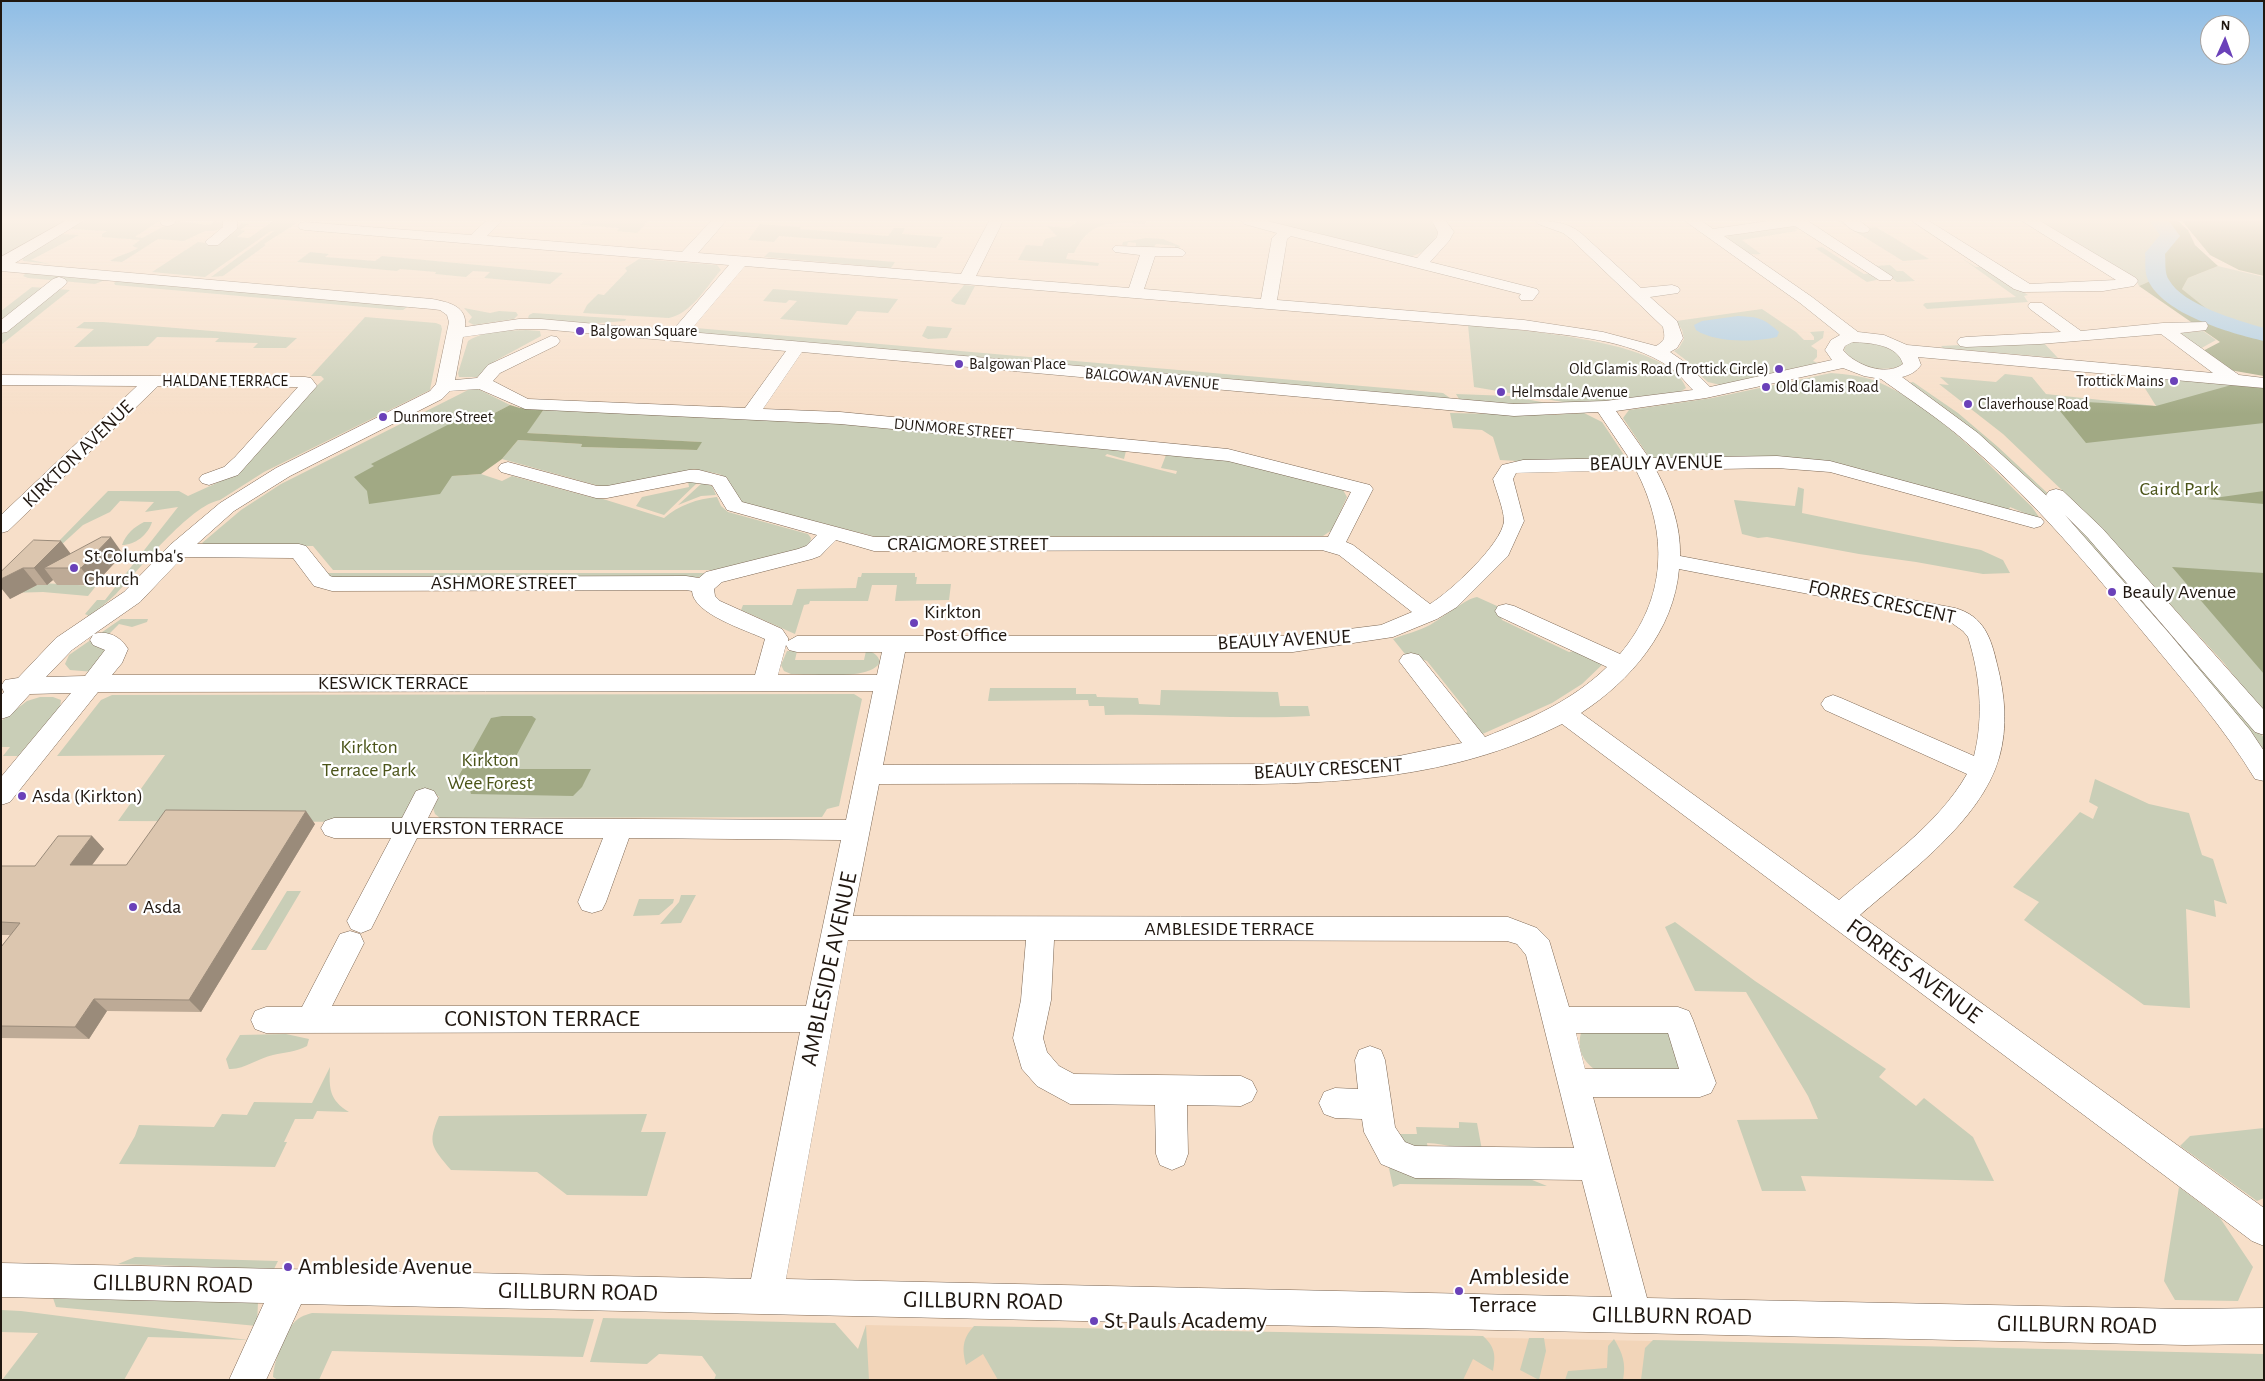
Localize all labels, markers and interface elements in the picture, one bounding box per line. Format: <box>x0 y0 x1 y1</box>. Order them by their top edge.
north arrow <box>2200 15 2250 65</box>
text: N <box>2220 19 2231 33</box>
place label: Balgowan Square <box>590 321 697 341</box>
marker: Balgowan Square <box>574 325 586 337</box>
place label: Balgowan Place <box>969 354 1066 374</box>
marker: Balgowan Place <box>953 358 965 370</box>
place label: Old Glamis Road (Trottick Circle) <box>1569 359 1769 379</box>
marker: Old Glamis Road (Trottick Circle) <box>1773 363 1785 375</box>
street label: BALGOWAN AVENUE <box>1084 364 1220 394</box>
street label: HALDANE TERRACE <box>162 371 288 391</box>
place label: Trottick Mains <box>2076 371 2164 391</box>
marker: Trottick Mains <box>2168 375 2180 387</box>
place label: Old Glamis Road <box>1776 377 1879 397</box>
marker: Old Glamis Road <box>1760 381 1772 393</box>
place label: Helmsdale Avenue <box>1511 382 1628 402</box>
marker: Helmsdale Avenue <box>1495 386 1507 398</box>
place label: Claverhouse Road <box>1978 394 2089 414</box>
street label: KIRKTON AVENUE <box>18 395 138 513</box>
marker: Claverhouse Road <box>1962 398 1974 410</box>
place label: Dunmore Street <box>393 407 493 427</box>
marker: Dunmore Street <box>377 411 389 423</box>
street label: DUNMORE STREET <box>893 414 1015 444</box>
street label: BEAULY AVENUE <box>1589 450 1723 476</box>
park label: Caird Park <box>2139 477 2219 501</box>
street label: CRAIGMORE STREET <box>887 532 1049 556</box>
place label: St Columba's Church <box>84 544 184 591</box>
marker: St Columba's Church <box>68 562 80 574</box>
street label: ASHMORE STREET <box>431 571 577 595</box>
street label: FORRES CRESCENT <box>1806 575 1958 629</box>
place label: Beauly Avenue <box>2122 580 2236 604</box>
marker: Beauly Avenue <box>2106 586 2118 598</box>
place label: Kirkton Post Office <box>924 600 1007 647</box>
marker: Kirkton Post Office <box>908 617 920 629</box>
street label: BEAULY AVENUE <box>1217 625 1351 655</box>
street label: KESWICK TERRACE <box>318 671 468 695</box>
park label: Kirkton Terrace Park <box>322 735 416 782</box>
park label: Kirkton Wee Forest <box>447 748 533 795</box>
street label: BEAULY CRESCENT <box>1253 753 1403 785</box>
place label: Asda (Kirkton) <box>32 784 143 808</box>
marker: Asda (Kirkton) <box>16 790 28 802</box>
street label: ULVERSTON TERRACE <box>391 816 563 840</box>
street label: AMBLESIDE AVENUE <box>794 869 864 1069</box>
place label: Asda <box>143 895 182 919</box>
marker: Asda <box>127 901 139 913</box>
street label: FORRES AVENUE <box>1841 912 1987 1030</box>
street label: AMBLESIDE TERRACE <box>1144 917 1314 941</box>
street label: CONISTON TERRACE <box>444 1005 640 1033</box>
place label: Ambleside Avenue <box>298 1253 472 1281</box>
marker: Ambleside Avenue <box>282 1261 294 1273</box>
place label: Ambleside Terrace <box>1469 1263 1569 1319</box>
street label: GILLBURN ROAD <box>93 1268 253 1300</box>
street label: GILLBURN ROAD <box>498 1276 658 1308</box>
street label: GILLBURN ROAD <box>903 1285 1063 1317</box>
marker: Ambleside Terrace <box>1453 1285 1465 1297</box>
street label: GILLBURN ROAD <box>1592 1300 1752 1332</box>
place label: St Pauls Academy <box>1104 1307 1267 1335</box>
street label: GILLBURN ROAD <box>1997 1309 2157 1341</box>
marker: St Pauls Academy <box>1088 1315 1100 1327</box>

